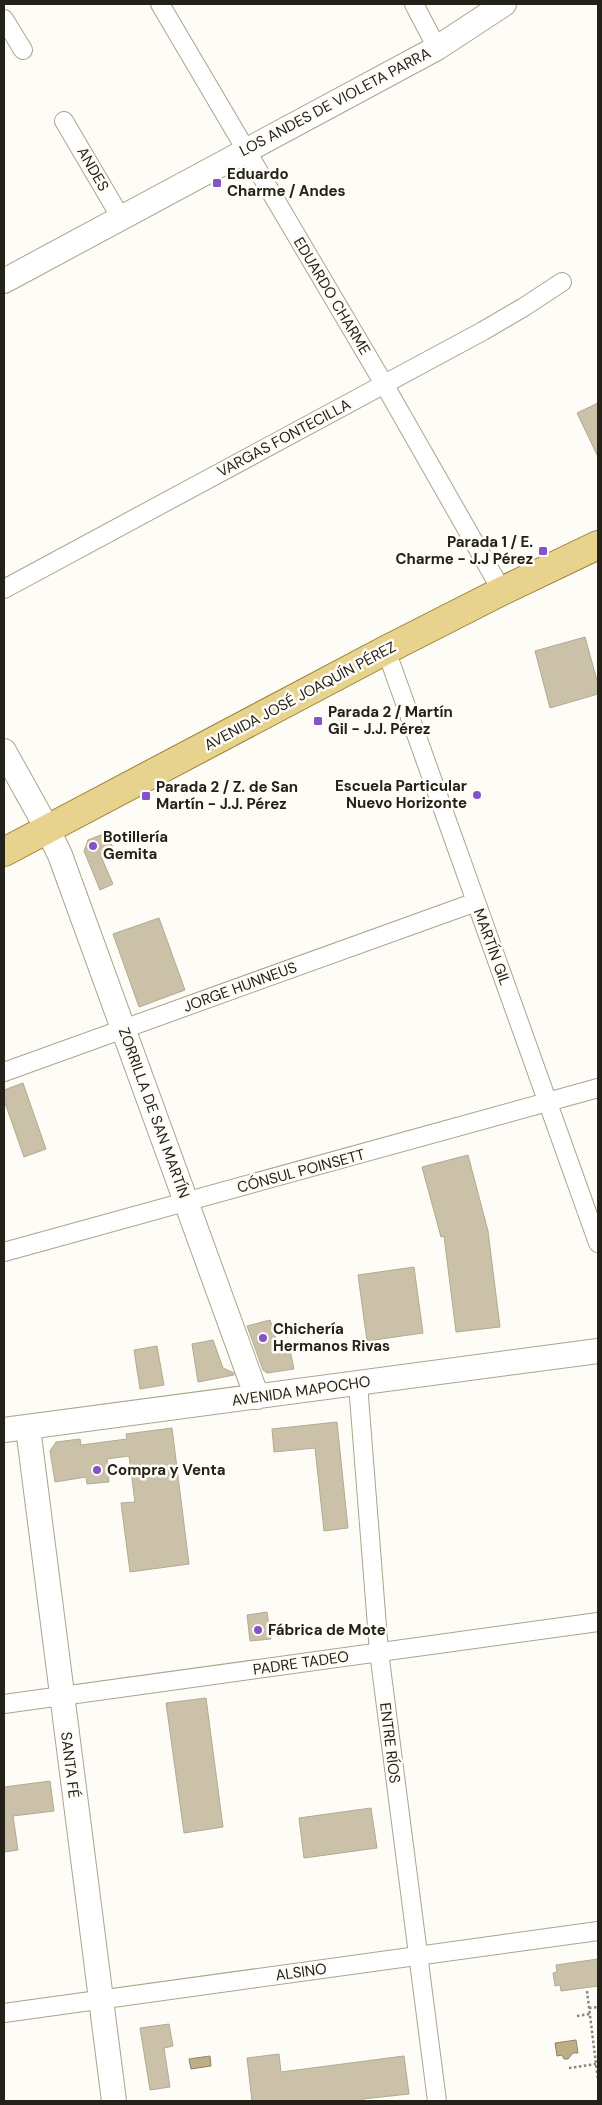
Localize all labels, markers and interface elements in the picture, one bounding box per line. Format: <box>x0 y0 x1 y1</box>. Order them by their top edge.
street label: LOS ANDES DE VIOLETA PARRA <box>236 43 434 161</box>
street label: ANDES <box>72 143 114 195</box>
place label: Eduardo Charme / Andes <box>227 164 346 201</box>
marker: Eduardo Charme / Andes <box>211 177 223 189</box>
street label: EDUARDO CHARME <box>289 233 375 359</box>
street label: VARGAS FONTECILLA <box>214 394 354 482</box>
place label: Parada 1 / E. Charme - J.J Pérez <box>395 532 533 569</box>
marker: Parada 1 / E. Charme - J.J Pérez <box>537 545 549 557</box>
street label: AVENIDA JOSÉ JOAQUÍN PÉREZ <box>201 637 399 755</box>
place label: Parada 2 / Martín Gil - J.J. Pérez <box>328 702 453 739</box>
marker: Parada 2 / Martín Gil - J.J. Pérez <box>312 715 324 727</box>
place label: Escuela Particular Nuevo Horizonte <box>335 776 467 813</box>
place label: Parada 2 / Z. de San Martín - J.J. Pérez <box>156 777 298 814</box>
marker: Escuela Particular Nuevo Horizonte <box>471 789 483 801</box>
marker: Parada 2 / Z. de San Martín - J.J. Pérez <box>140 790 152 802</box>
place label: Botillería Gemita <box>103 827 168 864</box>
marker: Botillería Gemita <box>87 840 99 852</box>
street label: MARTÍN GIL <box>469 906 515 988</box>
street label: JORGE HUNNEUS <box>180 957 300 1017</box>
street label: ZORRILLA DE SAN MARTÍN <box>114 1025 194 1201</box>
street label: CÓNSUL POINSETT <box>235 1144 367 1198</box>
place label: Chichería Hermanos Rivas <box>273 1319 390 1356</box>
marker: Chichería Hermanos Rivas <box>257 1332 269 1344</box>
street label: AVENIDA MAPOCHO <box>230 1371 372 1411</box>
place label: Compra y Venta <box>107 1460 225 1480</box>
marker: Compra y Venta <box>91 1464 103 1476</box>
place label: Fábrica de Mote <box>268 1620 386 1640</box>
marker: Fábrica de Mote <box>252 1624 264 1636</box>
street label: PADRE TADEO <box>252 1646 350 1680</box>
street label: ENTRE RÍOS <box>375 1701 405 1785</box>
street label: SANTA FÉ <box>56 1731 84 1799</box>
street label: ALSINO <box>274 1959 328 1985</box>

